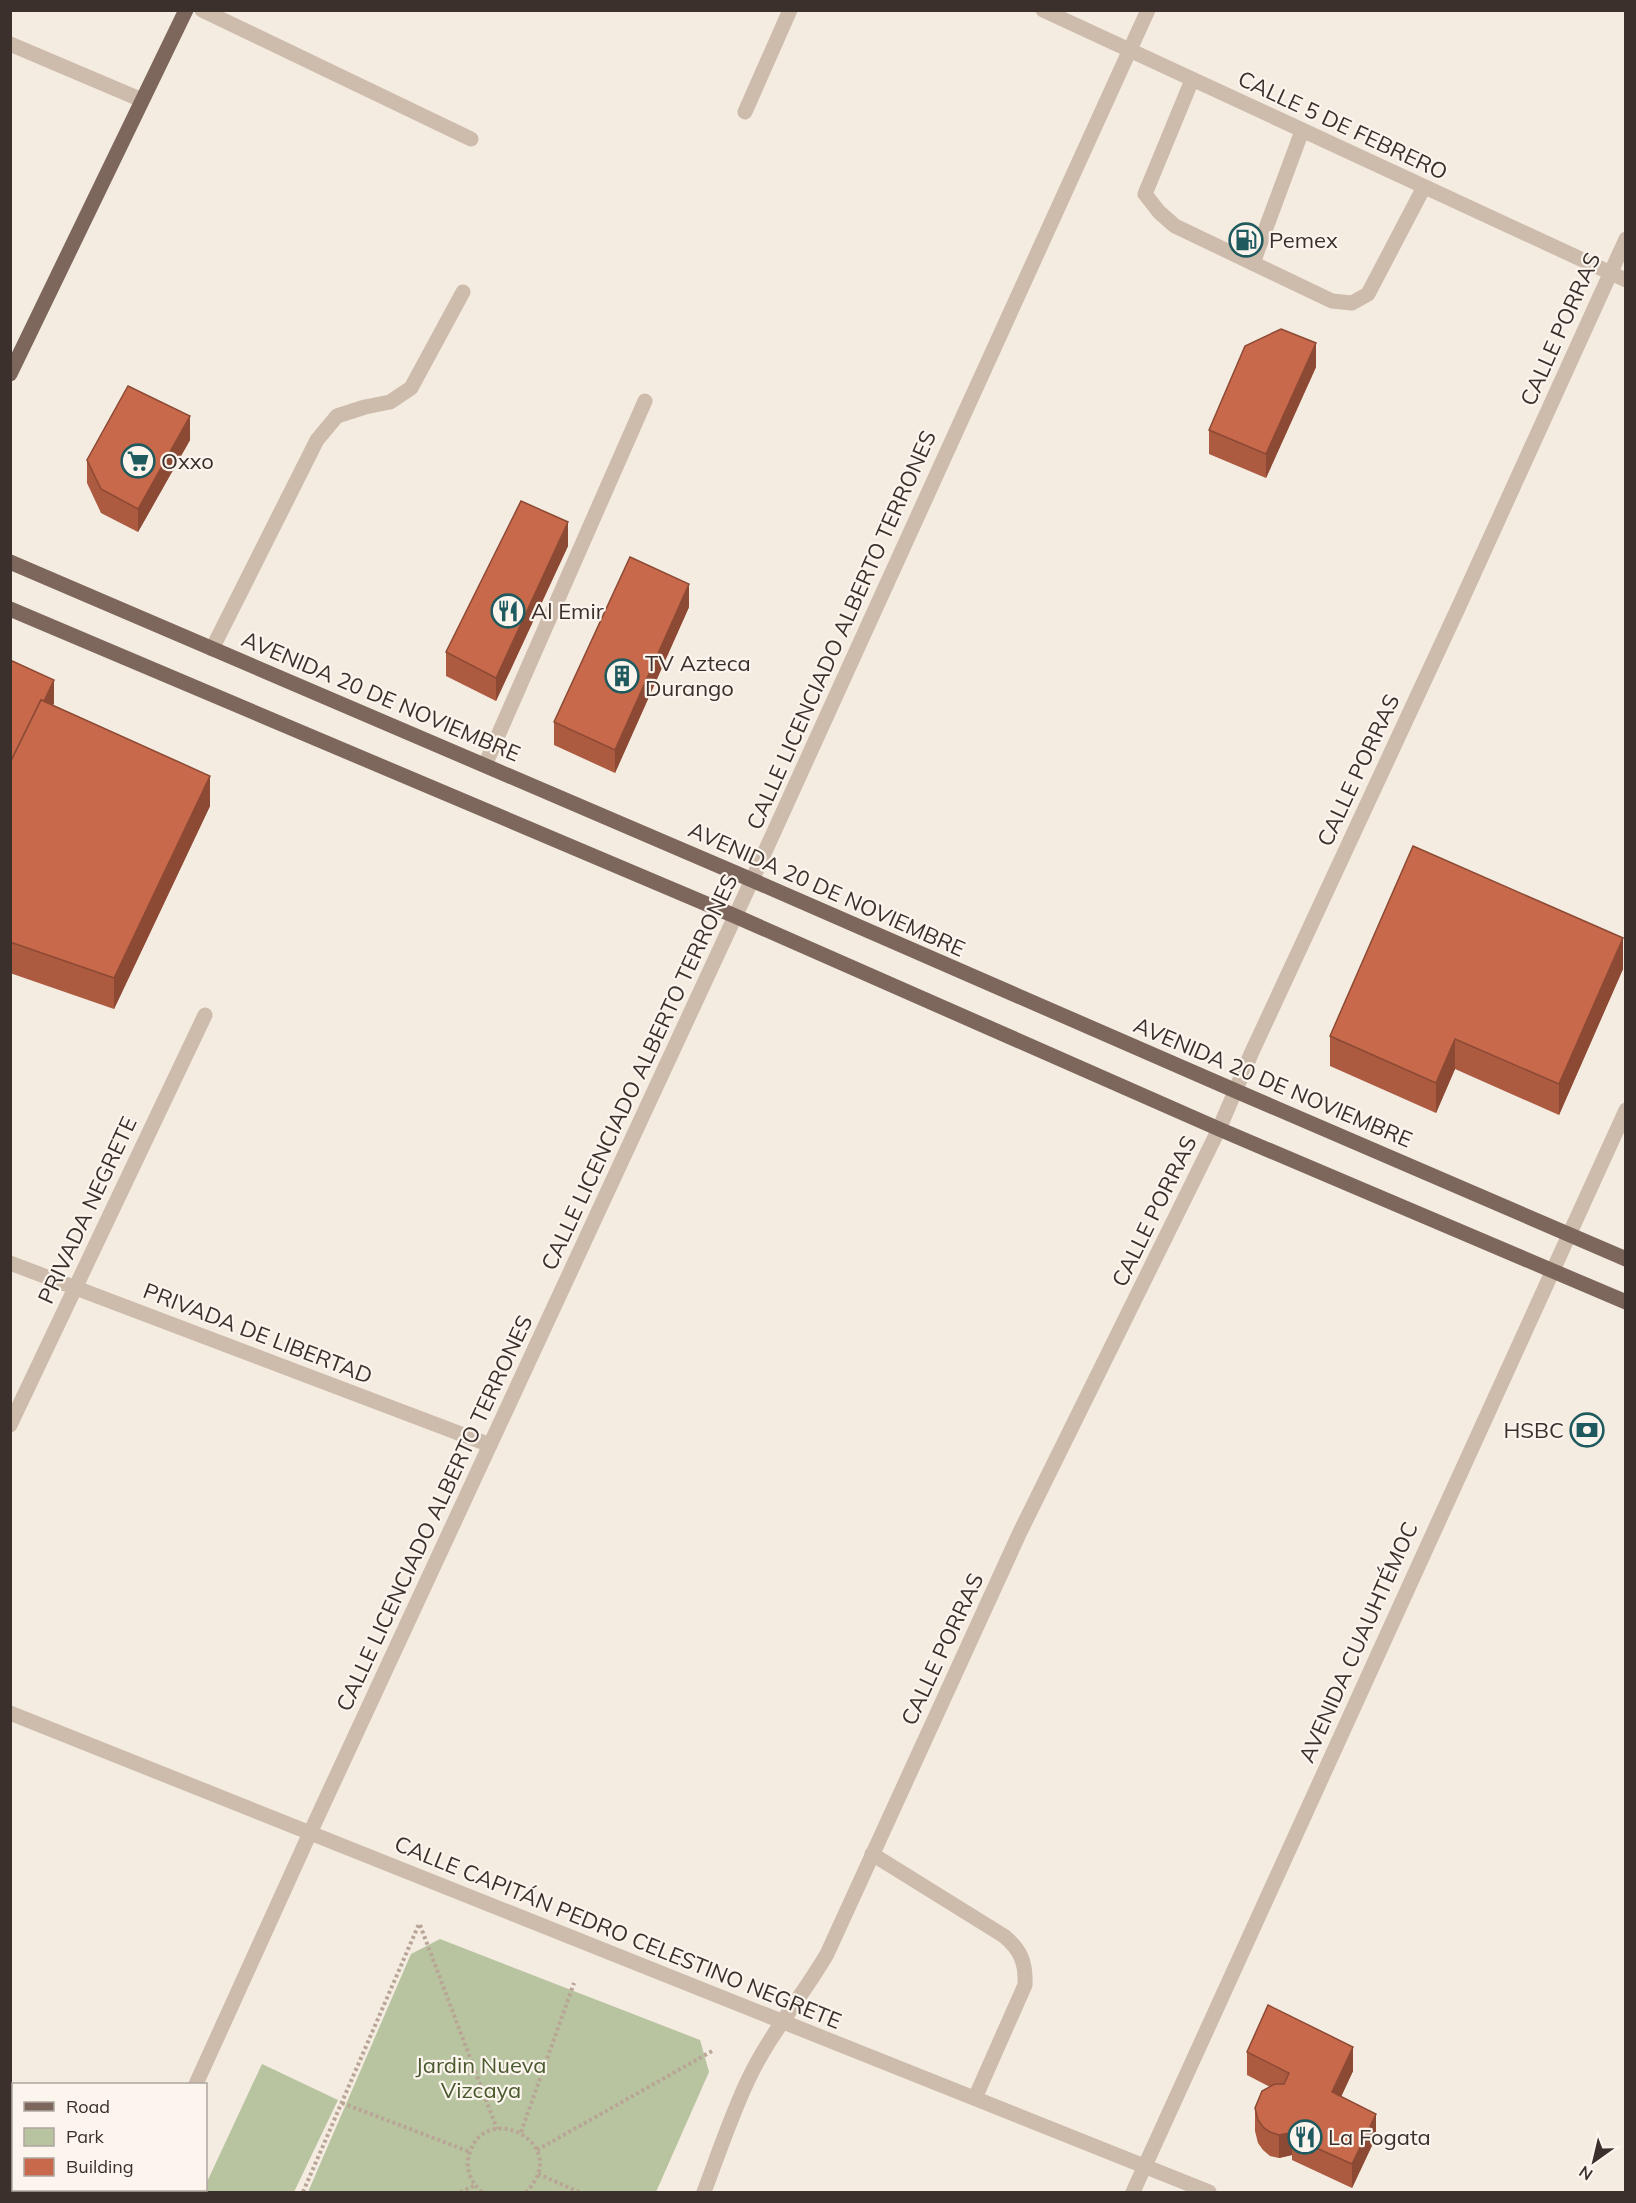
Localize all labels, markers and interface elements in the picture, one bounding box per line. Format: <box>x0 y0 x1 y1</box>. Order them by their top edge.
street label: CALLE 5 DE FEBRERO <box>1234 64 1452 186</box>
fuel station icon: Pemex <box>1228 222 1264 258</box>
place label: Pemex <box>1269 226 1338 254</box>
street label: CALLE PORRAS <box>1514 248 1606 410</box>
street label: CALLE LICENCIADO ALBERTO TERRONES <box>740 426 942 834</box>
supermarket icon: Oxxo <box>120 443 156 479</box>
place label: Oxxo <box>161 447 214 475</box>
restaurant icon: Al Emir <box>490 593 526 629</box>
place label: Al Emir <box>531 597 604 625</box>
street label: AVENIDA 20 DE NOVIEMBRE <box>238 625 524 767</box>
place label: TV Azteca Durango <box>645 649 751 702</box>
building icon: TV Azteca Durango <box>604 658 640 694</box>
street label: CALLE PORRAS <box>1311 690 1405 850</box>
street label: AVENIDA 20 DE NOVIEMBRE <box>684 815 970 963</box>
street label: CALLE LICENCIADO ALBERTO TERRONES <box>535 869 743 1275</box>
street label: AVENIDA 20 DE NOVIEMBRE <box>1130 1011 1416 1153</box>
street label: PRIVADA NEGRETE <box>31 1112 143 1308</box>
street label: CALLE PORRAS <box>1105 1131 1203 1291</box>
street label: PRIVADA DE LIBERTAD <box>139 1276 377 1390</box>
street label: CALLE LICENCIADO ALBERTO TERRONES <box>330 1310 538 1716</box>
bank icon: HSBC <box>1569 1412 1605 1448</box>
place label: HSBC <box>1503 1416 1564 1444</box>
street label: AVENIDA CUAUHTÉMOC <box>1292 1517 1424 1767</box>
street label: CALLE PORRAS <box>895 1569 989 1729</box>
street label: CALLE CAPITÁN PEDRO CELESTINO NEGRETE <box>390 1829 846 2035</box>
park label: Jardin Nueva Vizcaya <box>416 2051 546 2104</box>
legend <box>12 2083 207 2191</box>
text: Road <box>66 2095 110 2118</box>
restaurant icon: La Fogata <box>1287 2119 1323 2155</box>
place label: La Fogata <box>1328 2123 1431 2151</box>
text: Park <box>66 2125 105 2148</box>
north arrow <box>1564 2131 1624 2191</box>
text: Building <box>66 2155 134 2178</box>
text: N <box>1575 2162 1596 2185</box>

